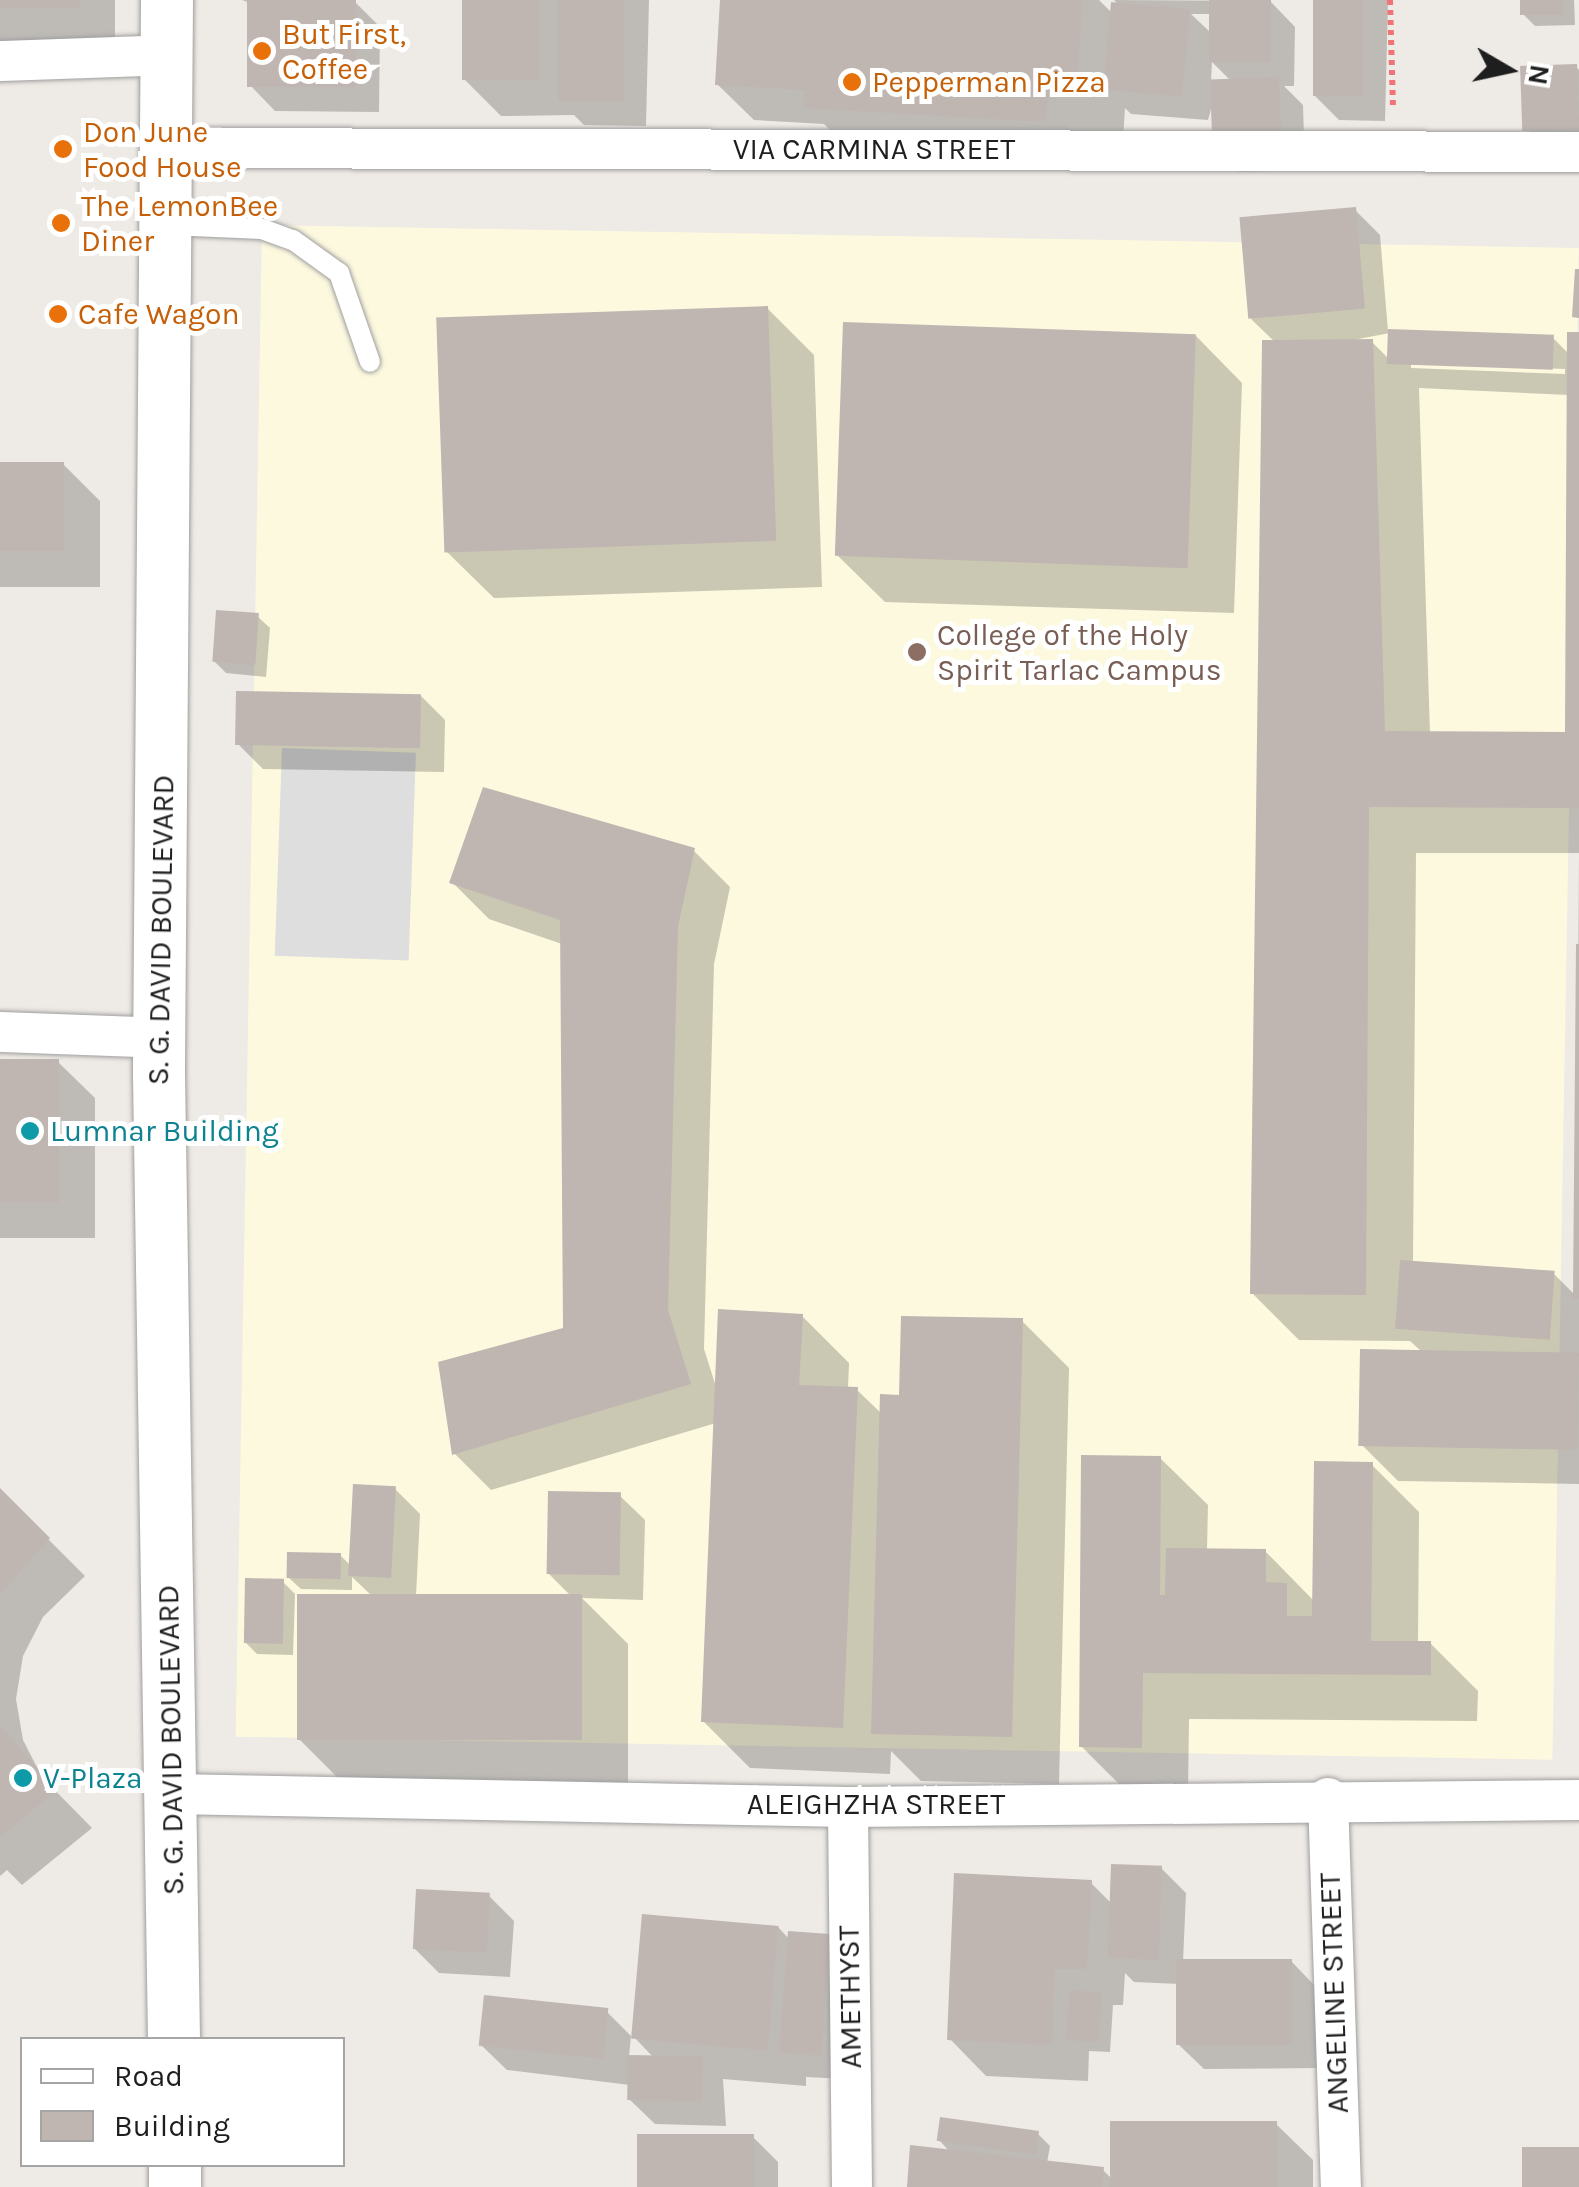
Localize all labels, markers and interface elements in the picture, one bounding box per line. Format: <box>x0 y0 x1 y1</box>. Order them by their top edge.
place label: But First, Coffee <box>282 16 406 86</box>
north arrow <box>1459 20 1559 120</box>
marker: But First, Coffee <box>251 40 273 62</box>
text: N <box>1521 62 1557 87</box>
place label: Pepperman Pizza <box>872 64 1106 100</box>
marker: Pepperman Pizza <box>841 71 863 93</box>
place label: Don June Food House <box>83 114 241 184</box>
street label: VIA CARMINA STREET <box>733 131 1015 167</box>
marker: Don June Food House <box>52 138 74 160</box>
place label: The LemonBee Diner <box>81 188 278 258</box>
marker: The LemonBee Diner <box>50 212 72 234</box>
place label: Cafe Wagon <box>78 296 240 332</box>
marker: Cafe Wagon <box>47 303 69 325</box>
place label: College of the Holy Spirit Tarlac Campus <box>937 617 1222 688</box>
marker: College of the Holy Spirit Tarlac Campus <box>906 641 928 663</box>
street label: S. G. DAVID BOULEVARD <box>140 774 182 1086</box>
place label: Lumnar Building <box>50 1113 279 1149</box>
marker: Lumnar Building <box>19 1120 41 1142</box>
street label: S. G. DAVID BOULEVARD <box>150 1584 192 1896</box>
place label: V-Plaza <box>43 1760 143 1796</box>
marker: V-Plaza <box>12 1767 34 1789</box>
street label: ALEIGHZHA STREET <box>747 1786 1005 1822</box>
street label: ANGELINE STREET <box>1312 1872 1356 2114</box>
street label: AMETHYST <box>831 1925 869 2069</box>
legend <box>20 2037 345 2167</box>
text: Road <box>114 2058 183 2094</box>
text: Building <box>114 2108 230 2144</box>

